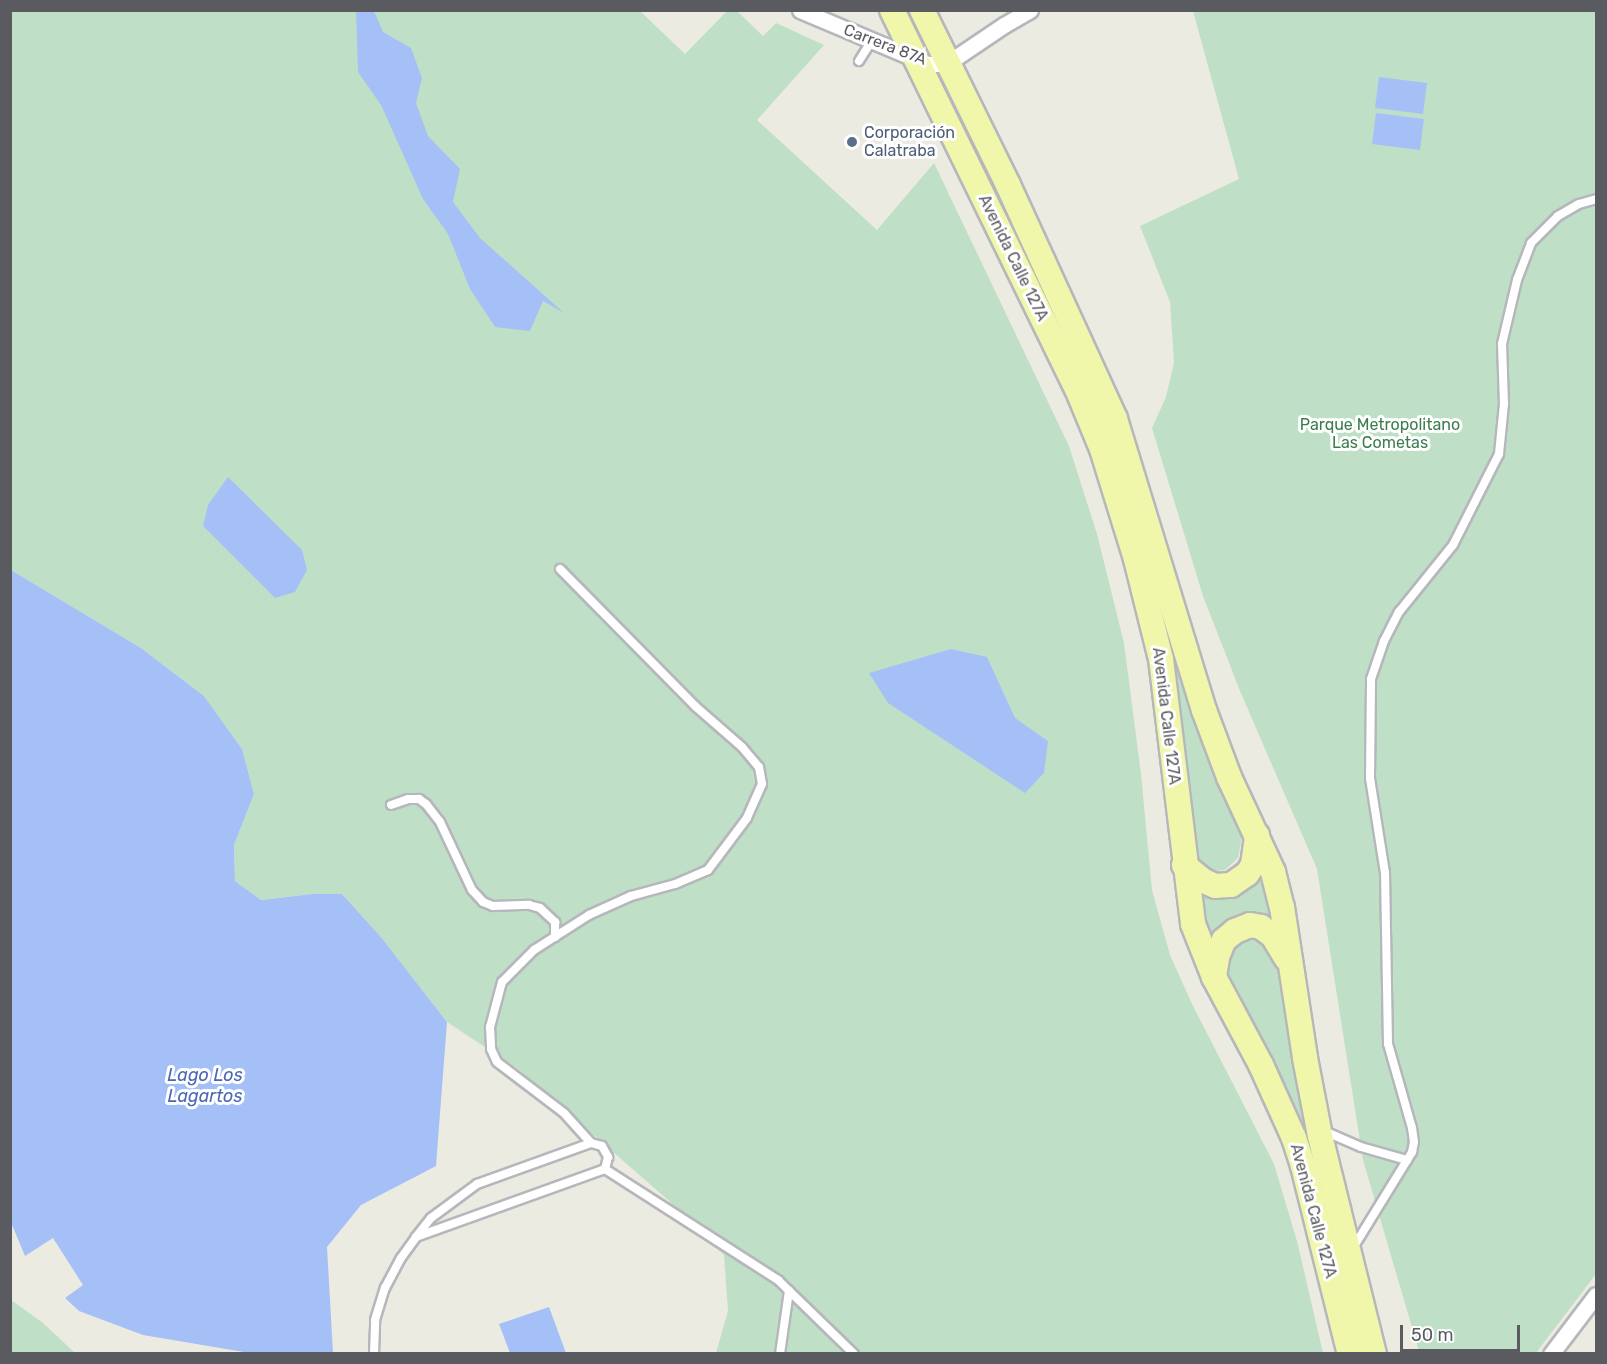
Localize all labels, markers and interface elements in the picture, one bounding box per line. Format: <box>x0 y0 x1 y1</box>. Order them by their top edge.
street label: Carrera 87A <box>841 20 929 70</box>
place label: Corporación Calatraba <box>864 123 955 161</box>
marker: Corporación Calatraba <box>845 135 859 149</box>
street label: Avenida Calle 127A <box>974 192 1052 324</box>
park label: Parque Metropolitano Las Cometas <box>1300 415 1460 453</box>
street label: Avenida Calle 127A <box>1148 646 1184 786</box>
water label: Lago Los Lagartos <box>167 1065 243 1108</box>
street label: Avenida Calle 127A <box>1286 1142 1340 1280</box>
scale bar <box>1403 1313 1523 1351</box>
text: 50 m <box>1411 1324 1454 1346</box>

